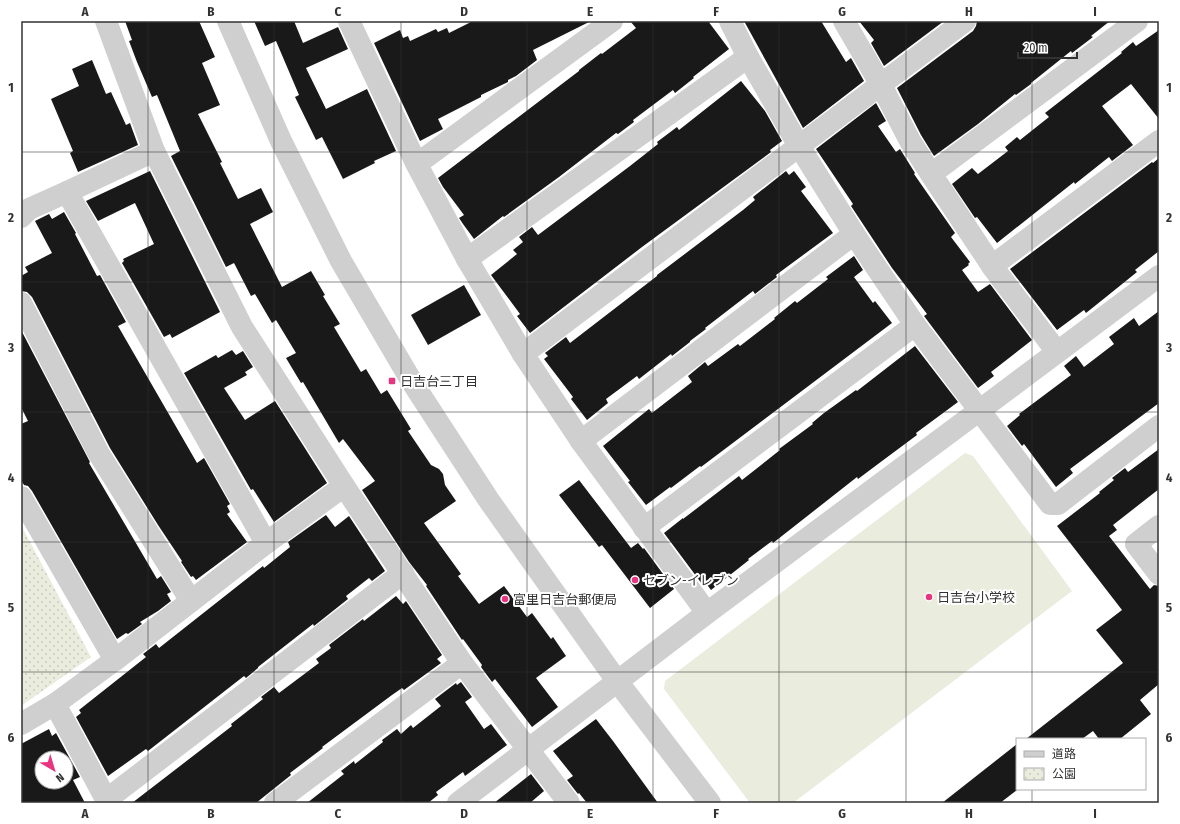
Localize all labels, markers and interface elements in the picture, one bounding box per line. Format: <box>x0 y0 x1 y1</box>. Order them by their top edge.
text: A <box>80 4 89 19</box>
text: B <box>207 4 215 19</box>
text: C <box>335 4 342 19</box>
text: D <box>460 4 468 19</box>
text: E <box>587 4 593 19</box>
text: F <box>713 4 719 19</box>
text: G <box>838 4 846 19</box>
text: H <box>965 4 973 19</box>
text: I <box>1093 4 1097 19</box>
scale bar <box>1018 34 1077 60</box>
text: 20 m <box>1024 41 1048 55</box>
text: 1 <box>8 80 14 95</box>
text: 1 <box>1166 80 1172 95</box>
text: 2 <box>7 210 14 225</box>
text: 2 <box>1165 210 1172 225</box>
text: 3 <box>7 340 14 355</box>
text: 3 <box>1165 340 1172 355</box>
place label: 日吉台三丁目 <box>400 374 478 389</box>
marker: 日吉台三丁目 <box>387 376 397 386</box>
text: 4 <box>8 470 15 485</box>
text: 4 <box>1166 470 1173 485</box>
place label: セブン-イレブン <box>643 573 739 588</box>
marker: セブン-イレブン <box>630 575 640 585</box>
place label: 日吉台小学校 <box>937 590 1015 605</box>
place label: 富里日吉台郵便局 <box>513 592 617 607</box>
marker: 日吉台小学校 <box>924 592 934 602</box>
marker: 富里日吉台郵便局 <box>500 594 510 604</box>
text: 5 <box>8 600 14 615</box>
text: 5 <box>1166 600 1172 615</box>
text: 6 <box>8 730 15 745</box>
text: 6 <box>1166 730 1173 745</box>
legend <box>1016 738 1146 790</box>
text: 道路 <box>1052 747 1076 761</box>
north arrow <box>34 750 74 790</box>
text: 公園 <box>1052 767 1076 781</box>
text: N <box>53 770 66 785</box>
text: A <box>80 806 89 821</box>
text: B <box>207 806 215 821</box>
text: C <box>335 806 342 821</box>
text: D <box>460 806 468 821</box>
text: E <box>587 806 593 821</box>
text: F <box>713 806 719 821</box>
text: G <box>838 806 846 821</box>
text: H <box>965 806 973 821</box>
text: I <box>1093 806 1097 821</box>

